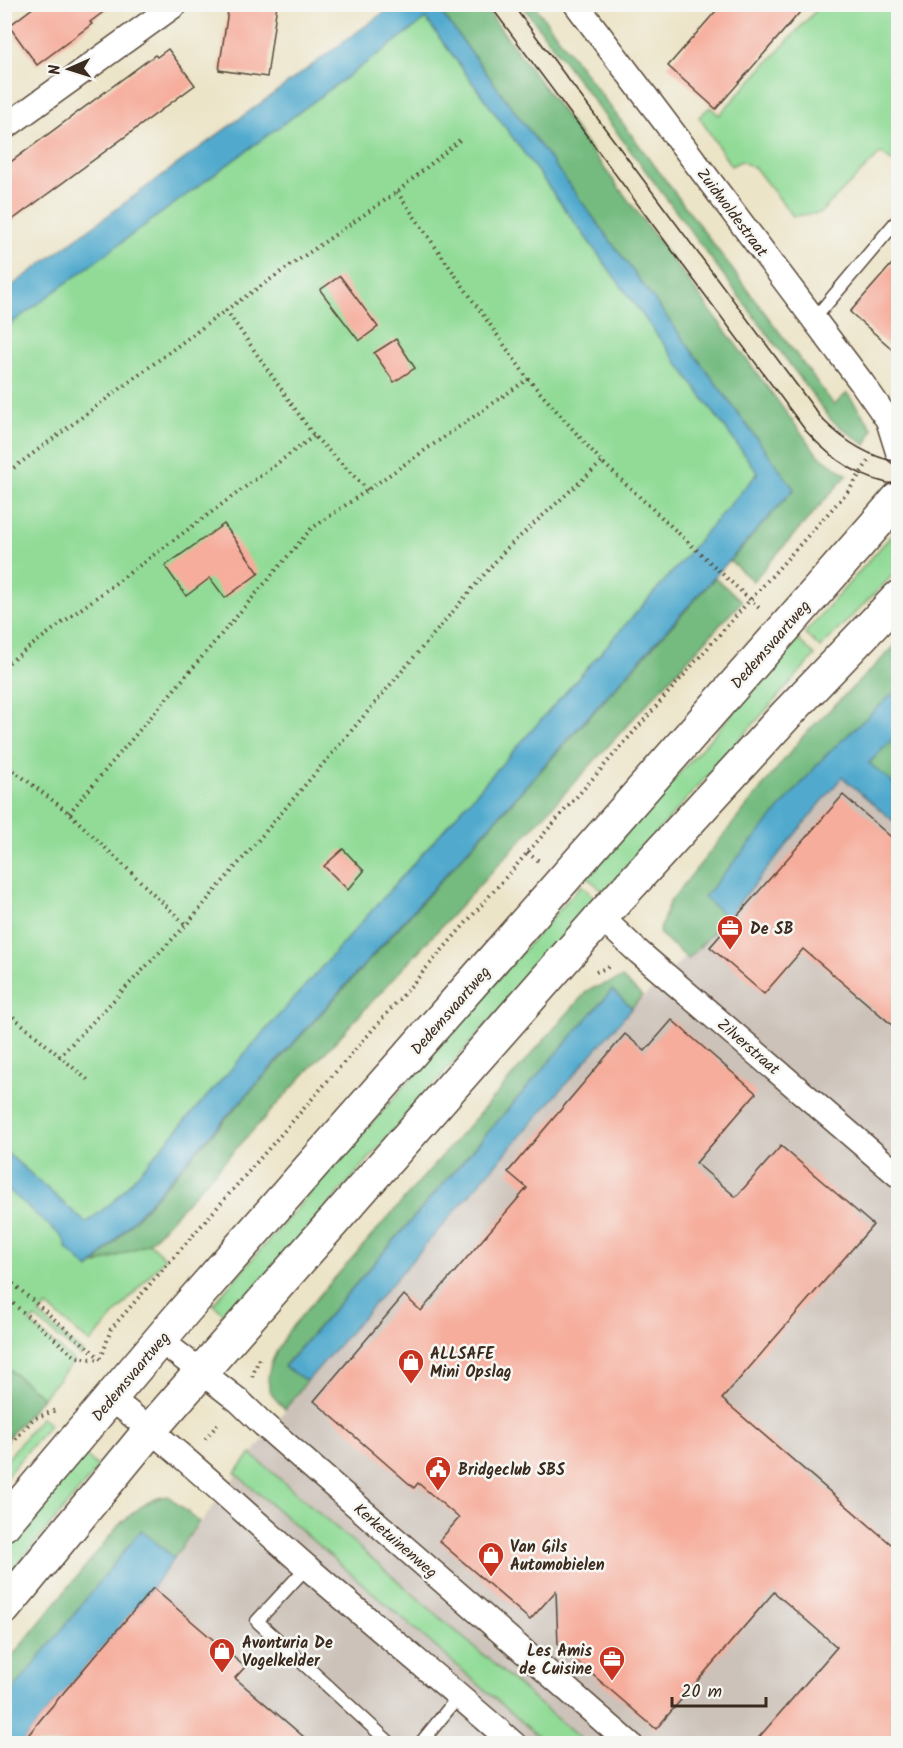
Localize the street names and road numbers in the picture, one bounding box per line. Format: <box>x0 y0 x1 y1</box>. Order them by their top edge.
street label: Zuidwoldestraat <box>690 163 774 263</box>
street label: Dedemsvaartweg <box>725 595 817 695</box>
street label: Dedemsvaartweg <box>405 961 497 1061</box>
street label: Zilverstraat <box>711 1013 786 1082</box>
street label: Dedemsvaartweg <box>86 1326 176 1428</box>
street label: Kerketuinenweg <box>347 1498 443 1585</box>

